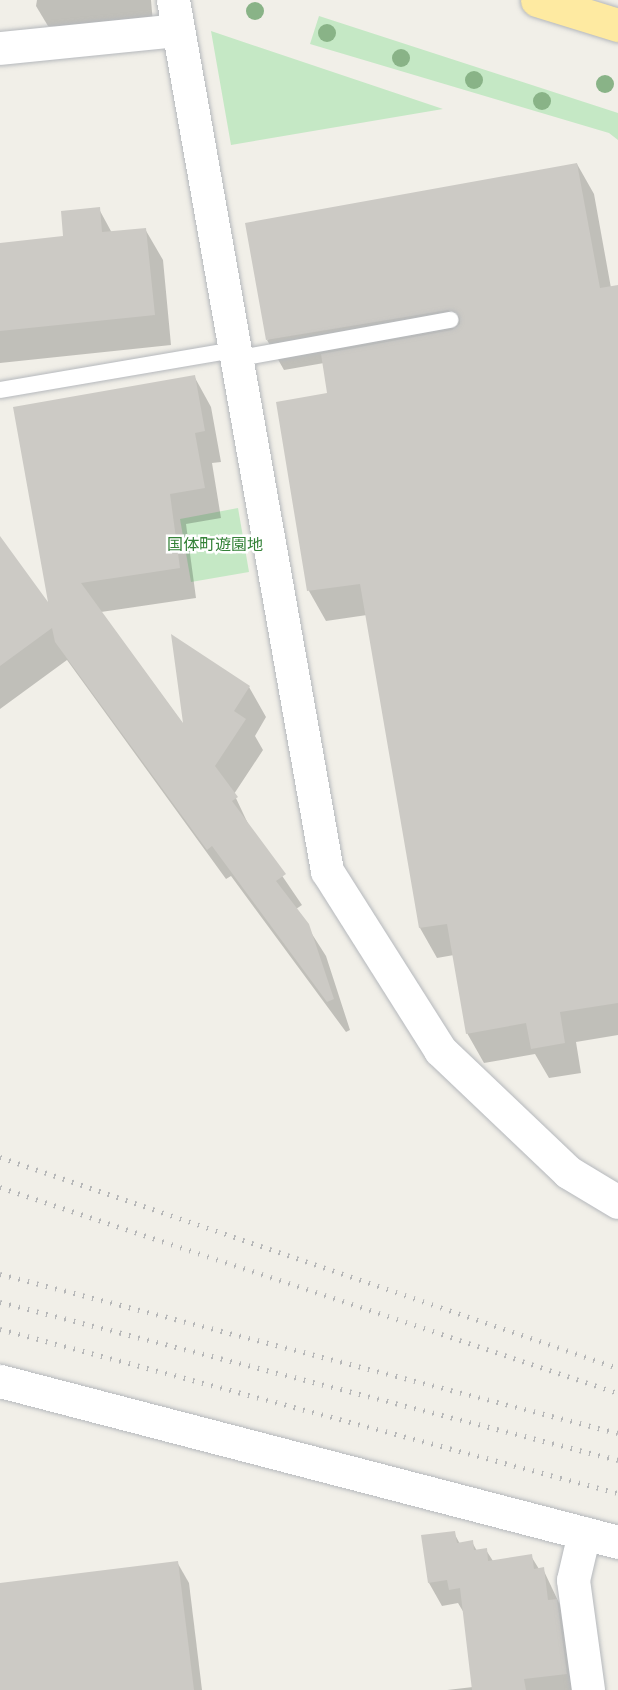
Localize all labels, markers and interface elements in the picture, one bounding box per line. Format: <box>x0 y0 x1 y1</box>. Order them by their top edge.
park label: 国体町遊園地 <box>167 535 263 555</box>

